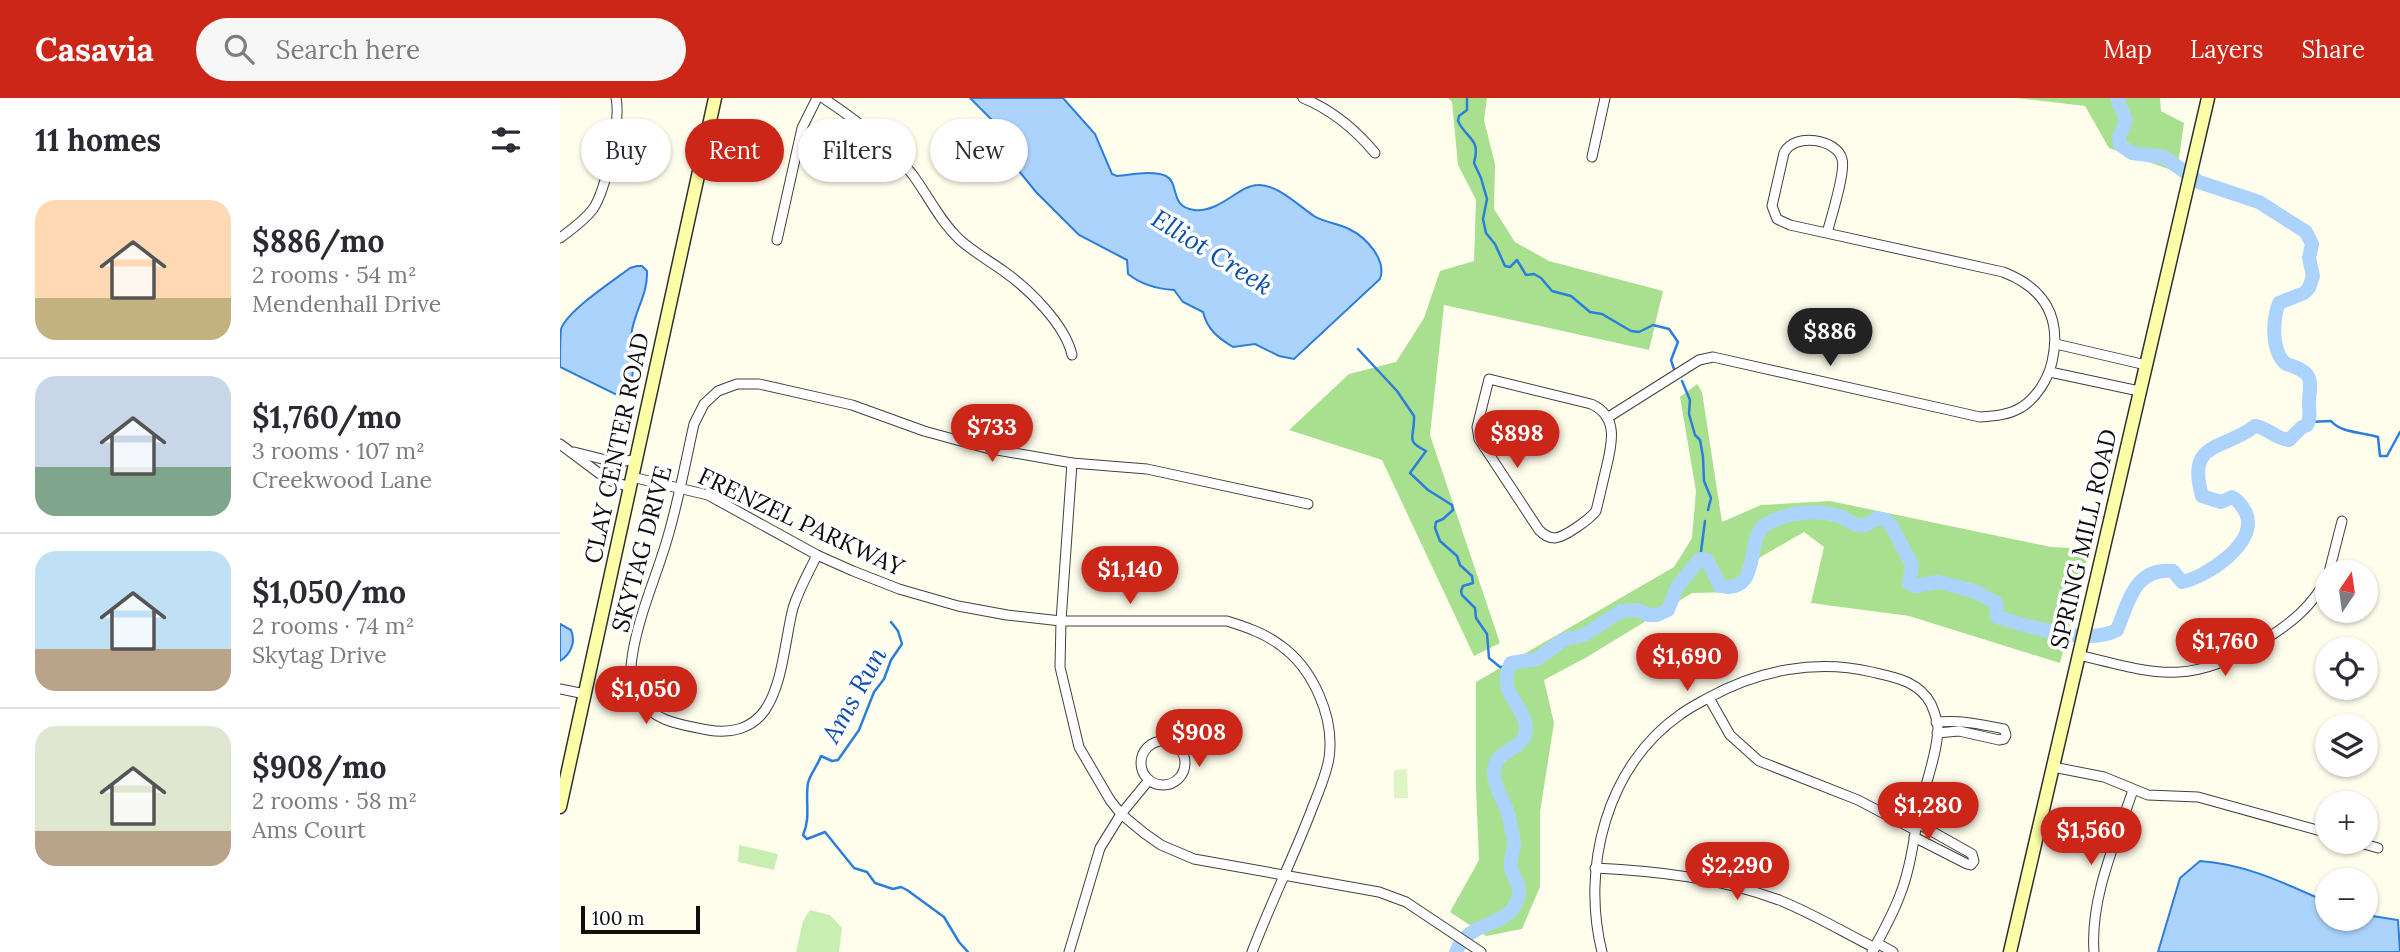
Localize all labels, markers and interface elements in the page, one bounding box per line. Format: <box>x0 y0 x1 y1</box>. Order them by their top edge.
search box <box>196 18 686 81</box>
text: Casavia <box>35 28 154 70</box>
icon: search <box>220 30 258 68</box>
text: Search here <box>276 33 420 66</box>
text: Map <box>2103 34 2152 65</box>
text: Layers <box>2190 34 2263 65</box>
text: Share <box>2301 34 2365 65</box>
chip: Buy <box>581 119 671 182</box>
chip: Rent <box>685 119 784 182</box>
chip: Filters <box>798 119 916 182</box>
chip: New <box>930 119 1028 182</box>
text: 11 homes <box>35 121 161 159</box>
icon: filters <box>487 121 525 159</box>
water label: Elliot Creek <box>1146 201 1279 302</box>
text: $886/mo <box>252 222 384 260</box>
icon: home <box>91 228 175 312</box>
text: 2 rooms · 54 m² <box>252 260 417 289</box>
text: Mendenhall Drive <box>252 289 441 318</box>
pin: $886 <box>1789 308 1871 368</box>
text: $886 <box>1803 316 1857 345</box>
street label: CLAY CENTER ROAD <box>577 330 656 566</box>
text: $1,760/mo <box>252 398 402 436</box>
icon: home <box>91 404 175 488</box>
pin: $733 <box>951 404 1033 464</box>
pin: $898 <box>1476 410 1558 470</box>
text: $733 <box>967 412 1017 441</box>
text: $898 <box>1490 418 1544 447</box>
street label: SPRING MILL ROAD <box>2043 426 2124 652</box>
text: 3 rooms · 107 m² <box>252 436 425 465</box>
street label: FRENZEL PARKWAY <box>693 460 910 583</box>
street label: SKYTAG DRIVE <box>604 462 679 636</box>
text: Creekwood Lane <box>252 465 432 494</box>
pin: $1,140 <box>1073 546 1187 606</box>
text: $1,140 <box>1097 554 1163 583</box>
north arrow <box>2315 560 2378 623</box>
map controls <box>2315 560 2378 931</box>
text: $1,050/mo <box>252 573 406 611</box>
icon: home <box>91 579 175 663</box>
text: 2 rooms · 74 m² <box>252 611 414 640</box>
pin: $1,760 <box>2168 618 2282 678</box>
text: $1,760 <box>2192 626 2258 655</box>
pin: $1,690 <box>1630 634 1744 693</box>
button: locate <box>2315 637 2378 700</box>
text: Skytag Drive <box>252 640 387 669</box>
water label: Ams Run <box>813 641 893 749</box>
text: $1,690 <box>1652 641 1722 670</box>
pin: $1,050 <box>589 666 703 726</box>
text: $1,050 <box>611 674 681 703</box>
pin: $908 <box>1158 710 1240 769</box>
button: layers <box>2315 714 2378 777</box>
text: $908 <box>1172 717 1226 746</box>
text: $908/mo <box>252 748 386 786</box>
icon: home <box>91 754 175 838</box>
pin: $1,280 <box>1871 782 1985 842</box>
text: 2 rooms · 58 m² <box>252 786 417 815</box>
text: $1,280 <box>1894 790 1962 819</box>
button: + <box>2315 791 2378 854</box>
pin: $1,560 <box>2034 808 2148 867</box>
text: Ams Court <box>252 815 366 844</box>
text: $1,560 <box>2057 815 2125 844</box>
pin: $2,290 <box>1680 842 1794 902</box>
text: $2,290 <box>1701 850 1773 879</box>
button: − <box>2315 868 2378 931</box>
scale bar <box>581 903 700 935</box>
text: 100 m <box>592 906 645 930</box>

